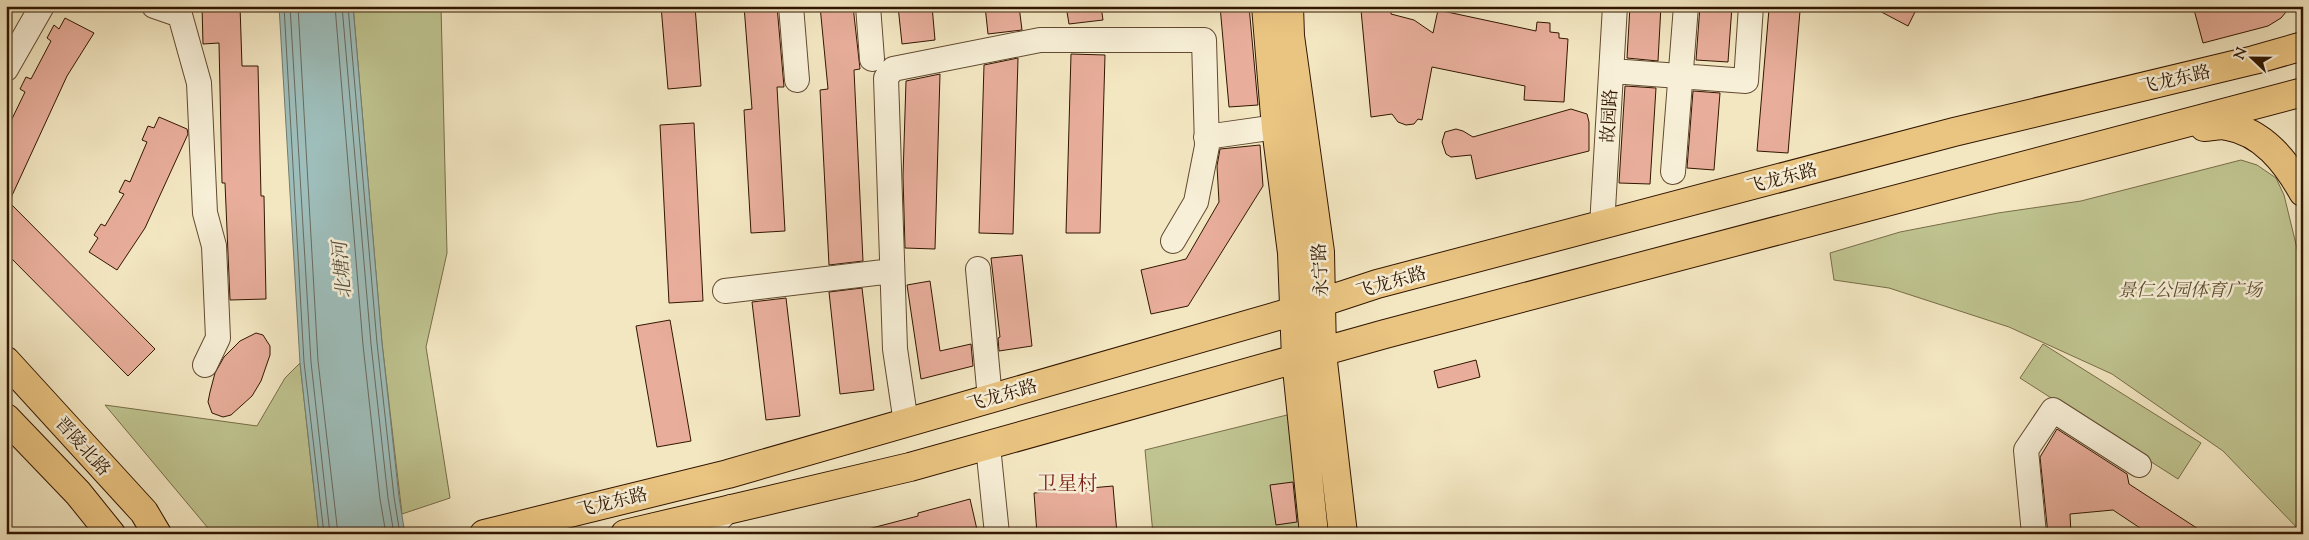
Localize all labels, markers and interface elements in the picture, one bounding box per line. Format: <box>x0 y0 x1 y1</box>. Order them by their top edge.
north arrow <box>2226 32 2276 82</box>
text: N <box>2230 45 2253 63</box>
street label: 飞龙东路 <box>2137 60 2213 102</box>
street label: 故园路 <box>1597 88 1625 144</box>
street label: 飞龙东路 <box>1744 158 1821 202</box>
water label: 北塘河 <box>327 237 359 299</box>
street label: 永宁路 <box>1308 242 1336 298</box>
street label: 飞龙东路 <box>1353 262 1430 306</box>
park label: 景仁公园体育广场 <box>2118 279 2264 305</box>
street label: 飞龙东路 <box>964 375 1041 419</box>
street label: 晋陵北路 <box>48 412 115 483</box>
district label: 卫星村 <box>1037 471 1097 500</box>
street label: 飞龙东路 <box>574 483 651 525</box>

